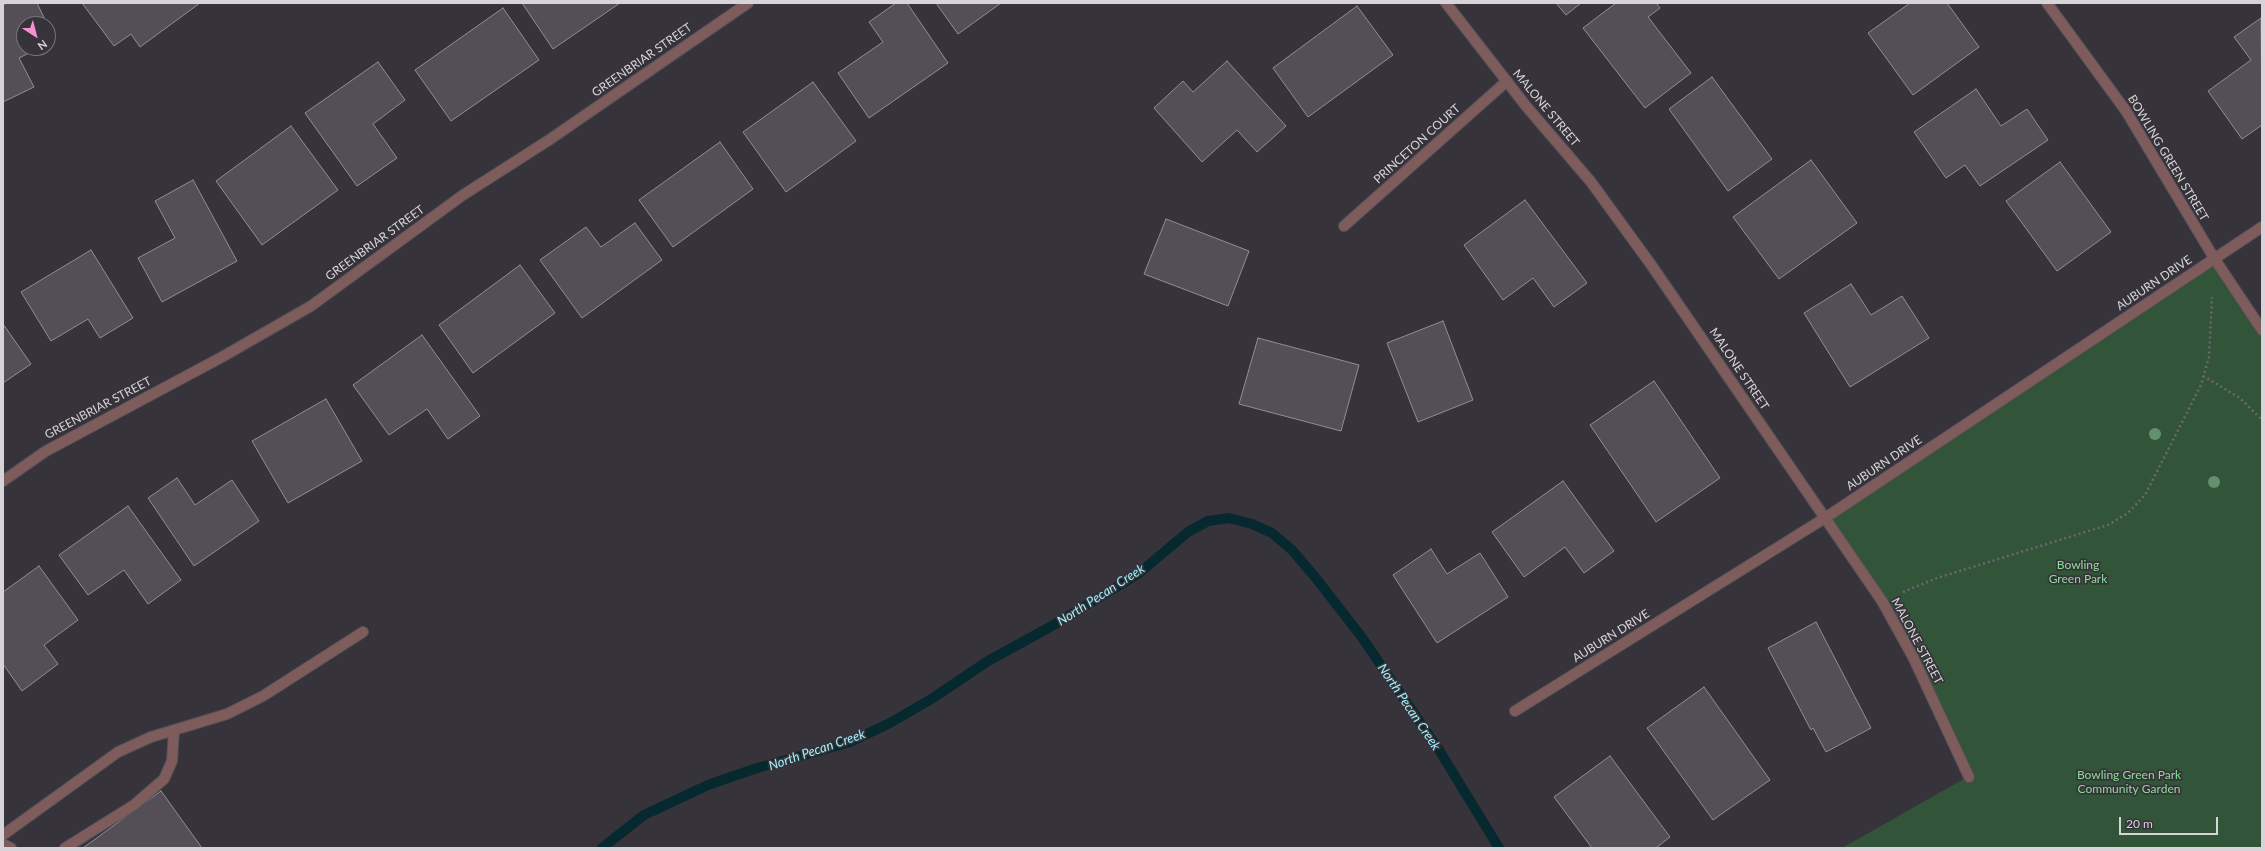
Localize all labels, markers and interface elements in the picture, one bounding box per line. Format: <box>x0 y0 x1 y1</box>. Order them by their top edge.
north arrow <box>16 16 56 56</box>
street label: GREENBRIAR STREET <box>589 20 695 100</box>
text: N <box>36 38 50 53</box>
street label: MALONE STREET <box>1510 67 1582 149</box>
street label: BOWLING GREEN STREET <box>2125 92 2211 224</box>
street label: PRINCETON COURT <box>1371 101 1463 187</box>
street label: GREENBRIAR STREET <box>323 202 427 284</box>
street label: AUBURN DRIVE <box>2113 252 2195 314</box>
street label: MALONE STREET <box>1706 325 1772 413</box>
street label: GREENBRIAR STREET <box>42 374 154 442</box>
street label: AUBURN DRIVE <box>1843 432 1925 494</box>
park label: Bowling Green Park <box>2049 558 2107 586</box>
water label: North Pecan Creek <box>1054 561 1148 629</box>
street label: MALONE STREET <box>1888 595 1946 687</box>
street label: AUBURN DRIVE <box>1570 607 1652 665</box>
water label: North Pecan Creek <box>1374 661 1444 753</box>
water label: North Pecan Creek <box>767 726 867 774</box>
park label: Bowling Green Park Community Garden <box>2077 768 2181 796</box>
scale bar <box>2121 809 2220 835</box>
text: 20 m <box>2126 816 2153 831</box>

